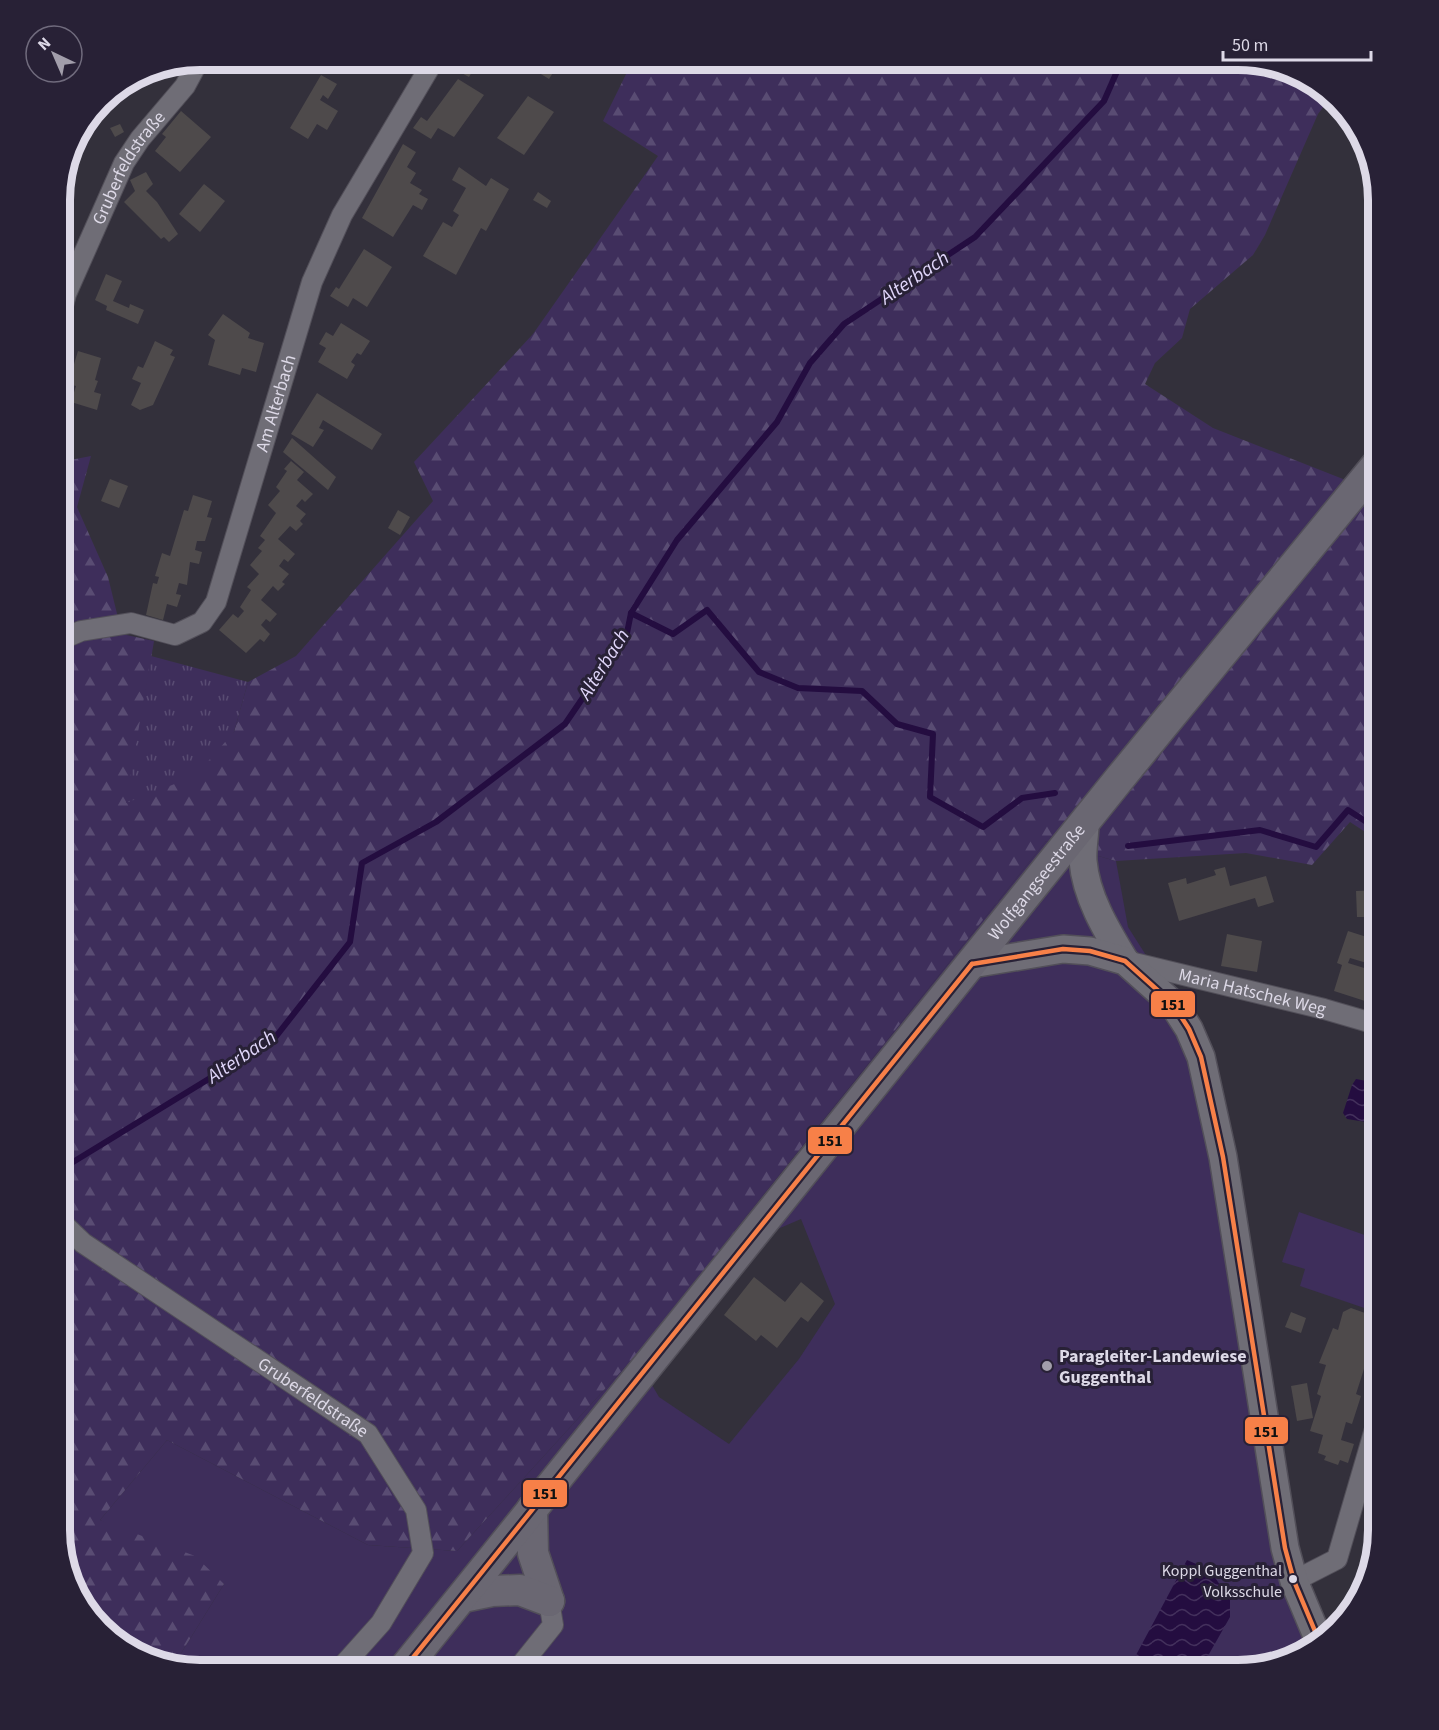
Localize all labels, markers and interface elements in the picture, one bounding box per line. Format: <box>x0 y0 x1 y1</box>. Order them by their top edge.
north arrow <box>24 24 84 84</box>
scale bar <box>1223 24 1372 62</box>
text: N <box>33 32 56 56</box>
text: 50 m <box>1232 33 1268 58</box>
street label: Gruberfeldstraße <box>86 106 172 229</box>
water label: Alterbach <box>873 244 955 312</box>
street label: Am Alterbach <box>250 352 303 455</box>
water label: Alterbach <box>570 624 637 707</box>
street label: Wolfgangseestraße <box>982 819 1091 946</box>
street label: Maria Hatschek Weg <box>1176 962 1329 1022</box>
line badge: 151 <box>1150 990 1196 1018</box>
text: 151 <box>1160 994 1186 1016</box>
water label: Alterbach <box>200 1023 282 1091</box>
line badge: 151 <box>807 1126 853 1155</box>
text: 151 <box>817 1130 843 1152</box>
place label: Paragleiter-Landewiese Guggenthal <box>1059 1344 1247 1390</box>
street label: Gruberfeldstraße <box>253 1352 373 1444</box>
marker: Paragleiter-Landewiese Guggenthal <box>1040 1359 1054 1373</box>
line badge: 151 <box>1244 1416 1289 1445</box>
text: 151 <box>1253 1421 1279 1443</box>
line badge: 151 <box>522 1479 568 1508</box>
text: 151 <box>532 1483 558 1505</box>
place label: Koppl Guggenthal Volksschule <box>1162 1560 1282 1603</box>
marker: Koppl Guggenthal Volksschule <box>1287 1573 1299 1585</box>

